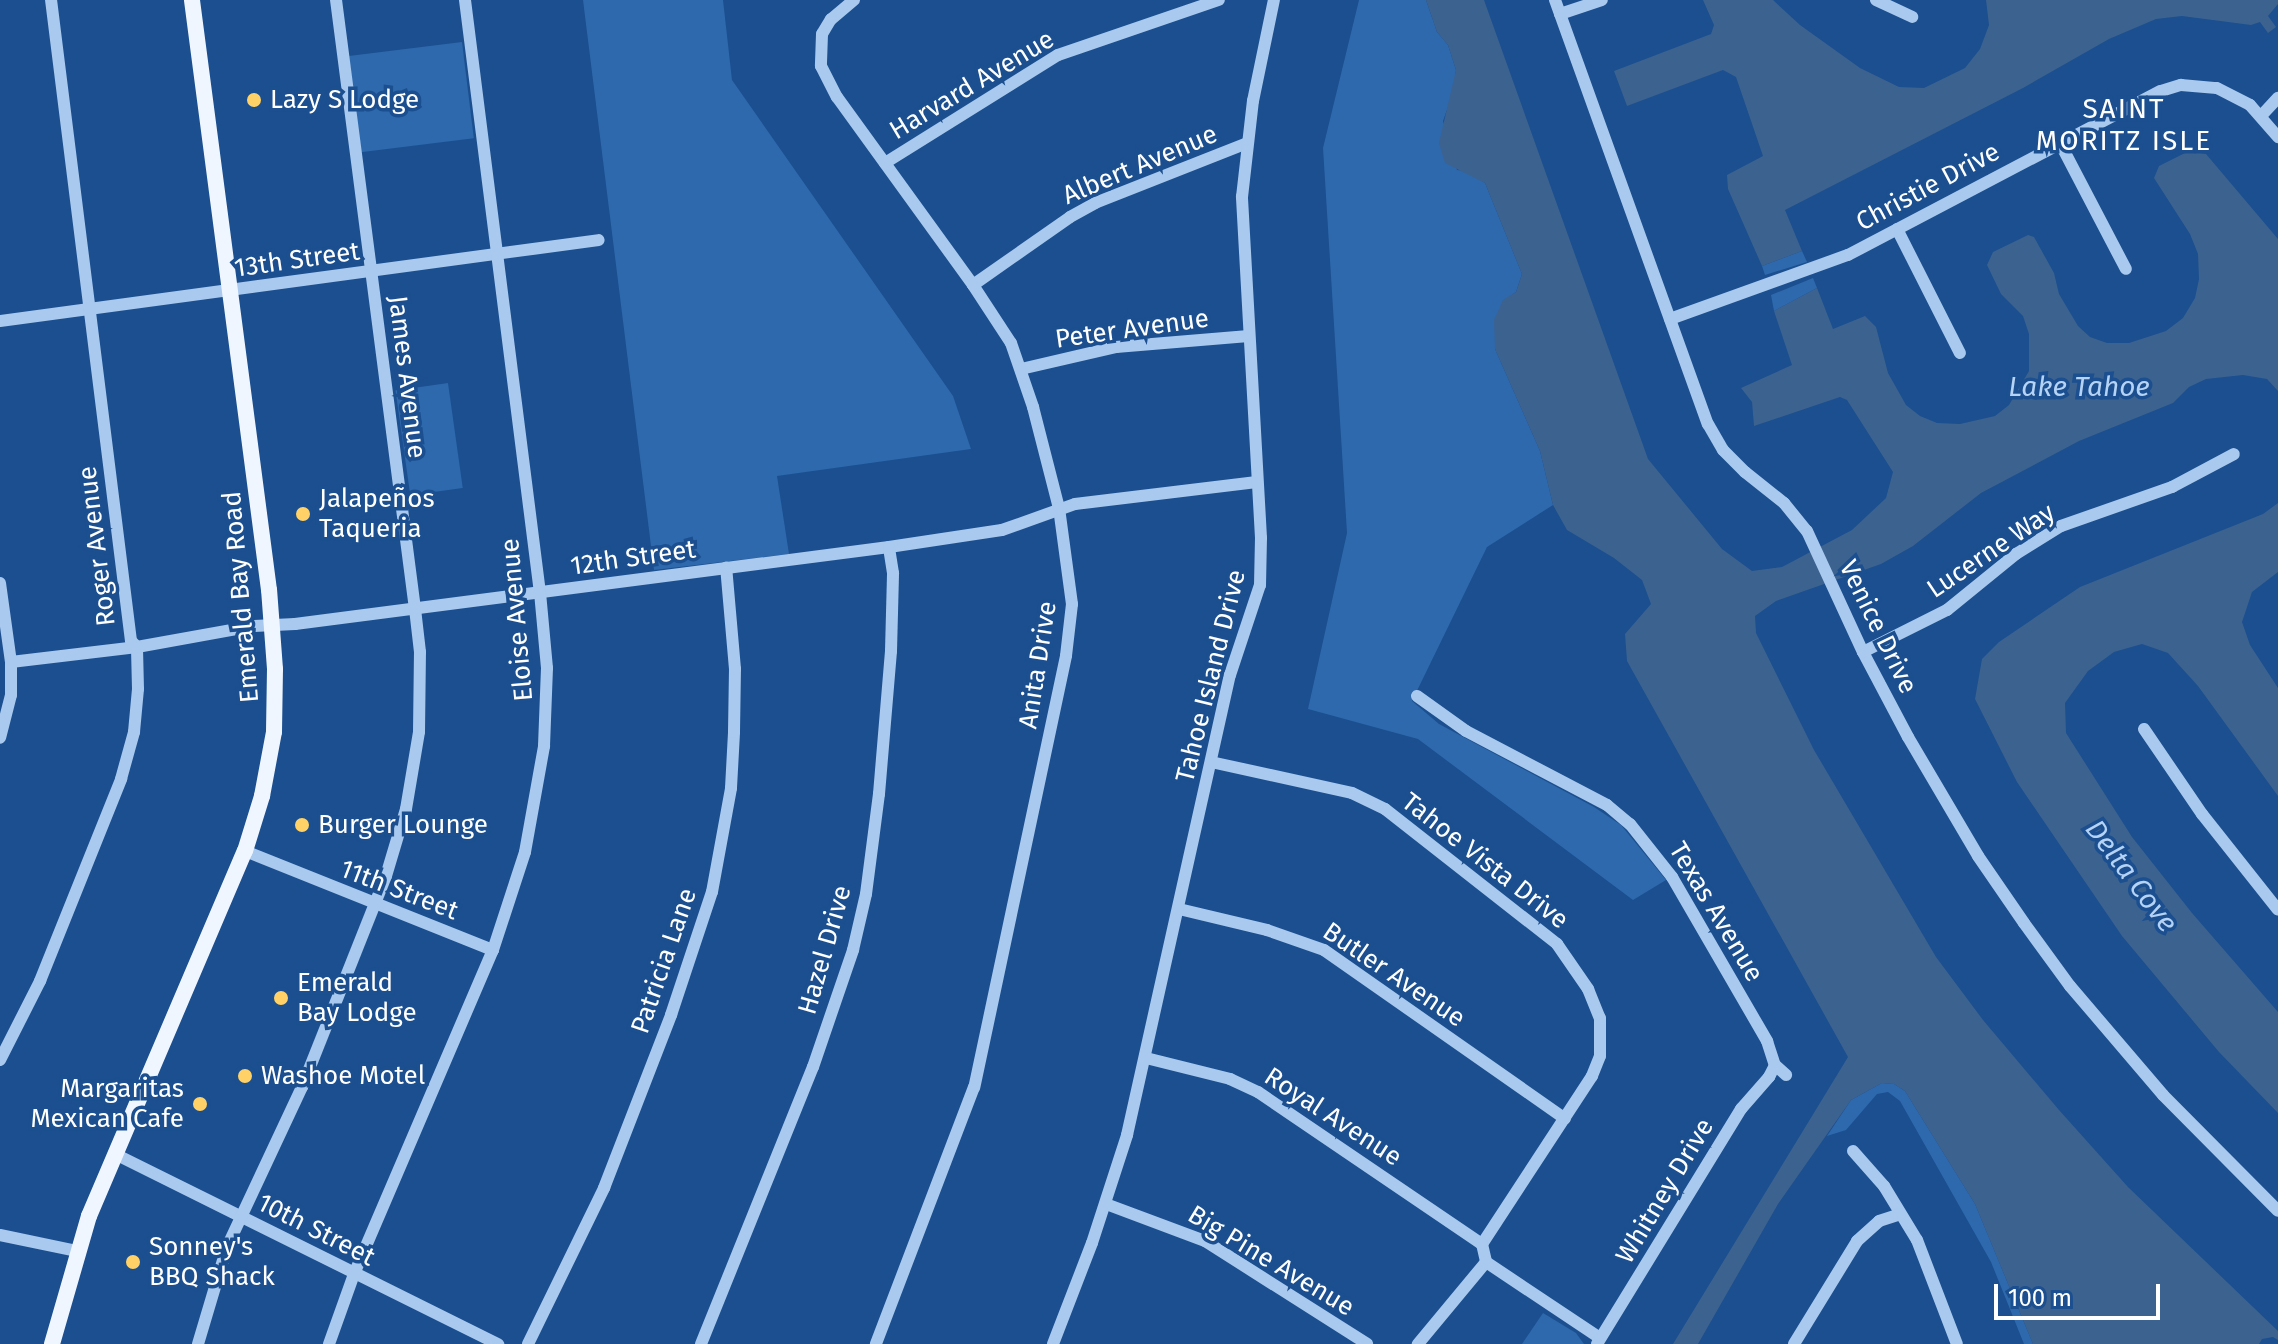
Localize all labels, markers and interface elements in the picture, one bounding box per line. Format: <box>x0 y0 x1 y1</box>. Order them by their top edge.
street label: Harvard Avenue <box>884 24 1060 146</box>
place label: Lazy S Lodge <box>270 84 419 116</box>
marker: Lazy S Lodge <box>245 91 263 109</box>
district label: SAINT MORITZ ISLE <box>2036 92 2212 158</box>
street label: Albert Avenue <box>1058 118 1222 212</box>
street label: Christie Drive <box>1851 136 2005 238</box>
street label: 13th Street <box>232 236 362 284</box>
street label: James Avenue <box>382 294 432 460</box>
street label: Peter Avenue <box>1053 303 1211 355</box>
water label: Lake Tahoe <box>2008 370 2150 404</box>
street label: Roger Avenue <box>72 464 122 628</box>
place label: Jalapeños Taqueria <box>319 483 435 544</box>
street label: Emerald Bay Road <box>216 490 266 704</box>
street label: Lucerne Way <box>1921 497 2061 605</box>
marker: Jalapeños Taqueria <box>294 505 312 523</box>
street label: 12th Street <box>568 534 698 582</box>
street label: Eloise Avenue <box>494 537 540 703</box>
street label: Venice Drive <box>1832 555 1924 699</box>
street label: Tahoe Island Drive <box>1170 567 1252 785</box>
street label: Anita Drive <box>1013 599 1063 731</box>
street label: Tahoe Vista Drive <box>1395 786 1575 936</box>
place label: Burger Lounge <box>318 809 488 841</box>
water label: Delta Cove <box>2078 813 2184 939</box>
marker: Burger Lounge <box>293 816 311 834</box>
street label: Texas Avenue <box>1662 837 1770 987</box>
street label: 11th Street <box>335 853 463 927</box>
street label: Hazel Drive <box>792 882 858 1018</box>
street label: Patricia Lane <box>625 884 703 1038</box>
street label: Butler Avenue <box>1317 916 1471 1034</box>
place label: Emerald Bay Lodge <box>297 967 417 1028</box>
marker: Emerald Bay Lodge <box>272 989 290 1007</box>
place label: Washoe Motel <box>261 1060 425 1092</box>
street label: Royal Avenue <box>1258 1061 1408 1173</box>
marker: Washoe Motel <box>236 1067 254 1085</box>
place label: Margaritas Mexican Cafe <box>30 1073 184 1134</box>
marker: Margaritas Mexican Cafe <box>191 1095 209 1113</box>
street label: Whitney Drive <box>1610 1113 1720 1269</box>
street label: 10th Street <box>252 1187 380 1273</box>
street label: Big Pine Avenue <box>1182 1199 1360 1323</box>
place label: Sonney's BBQ Shack <box>149 1231 275 1292</box>
marker: Sonney's BBQ Shack <box>124 1253 142 1271</box>
scale bar <box>1998 1268 2164 1318</box>
text: 100 m <box>2008 1284 2072 1312</box>

